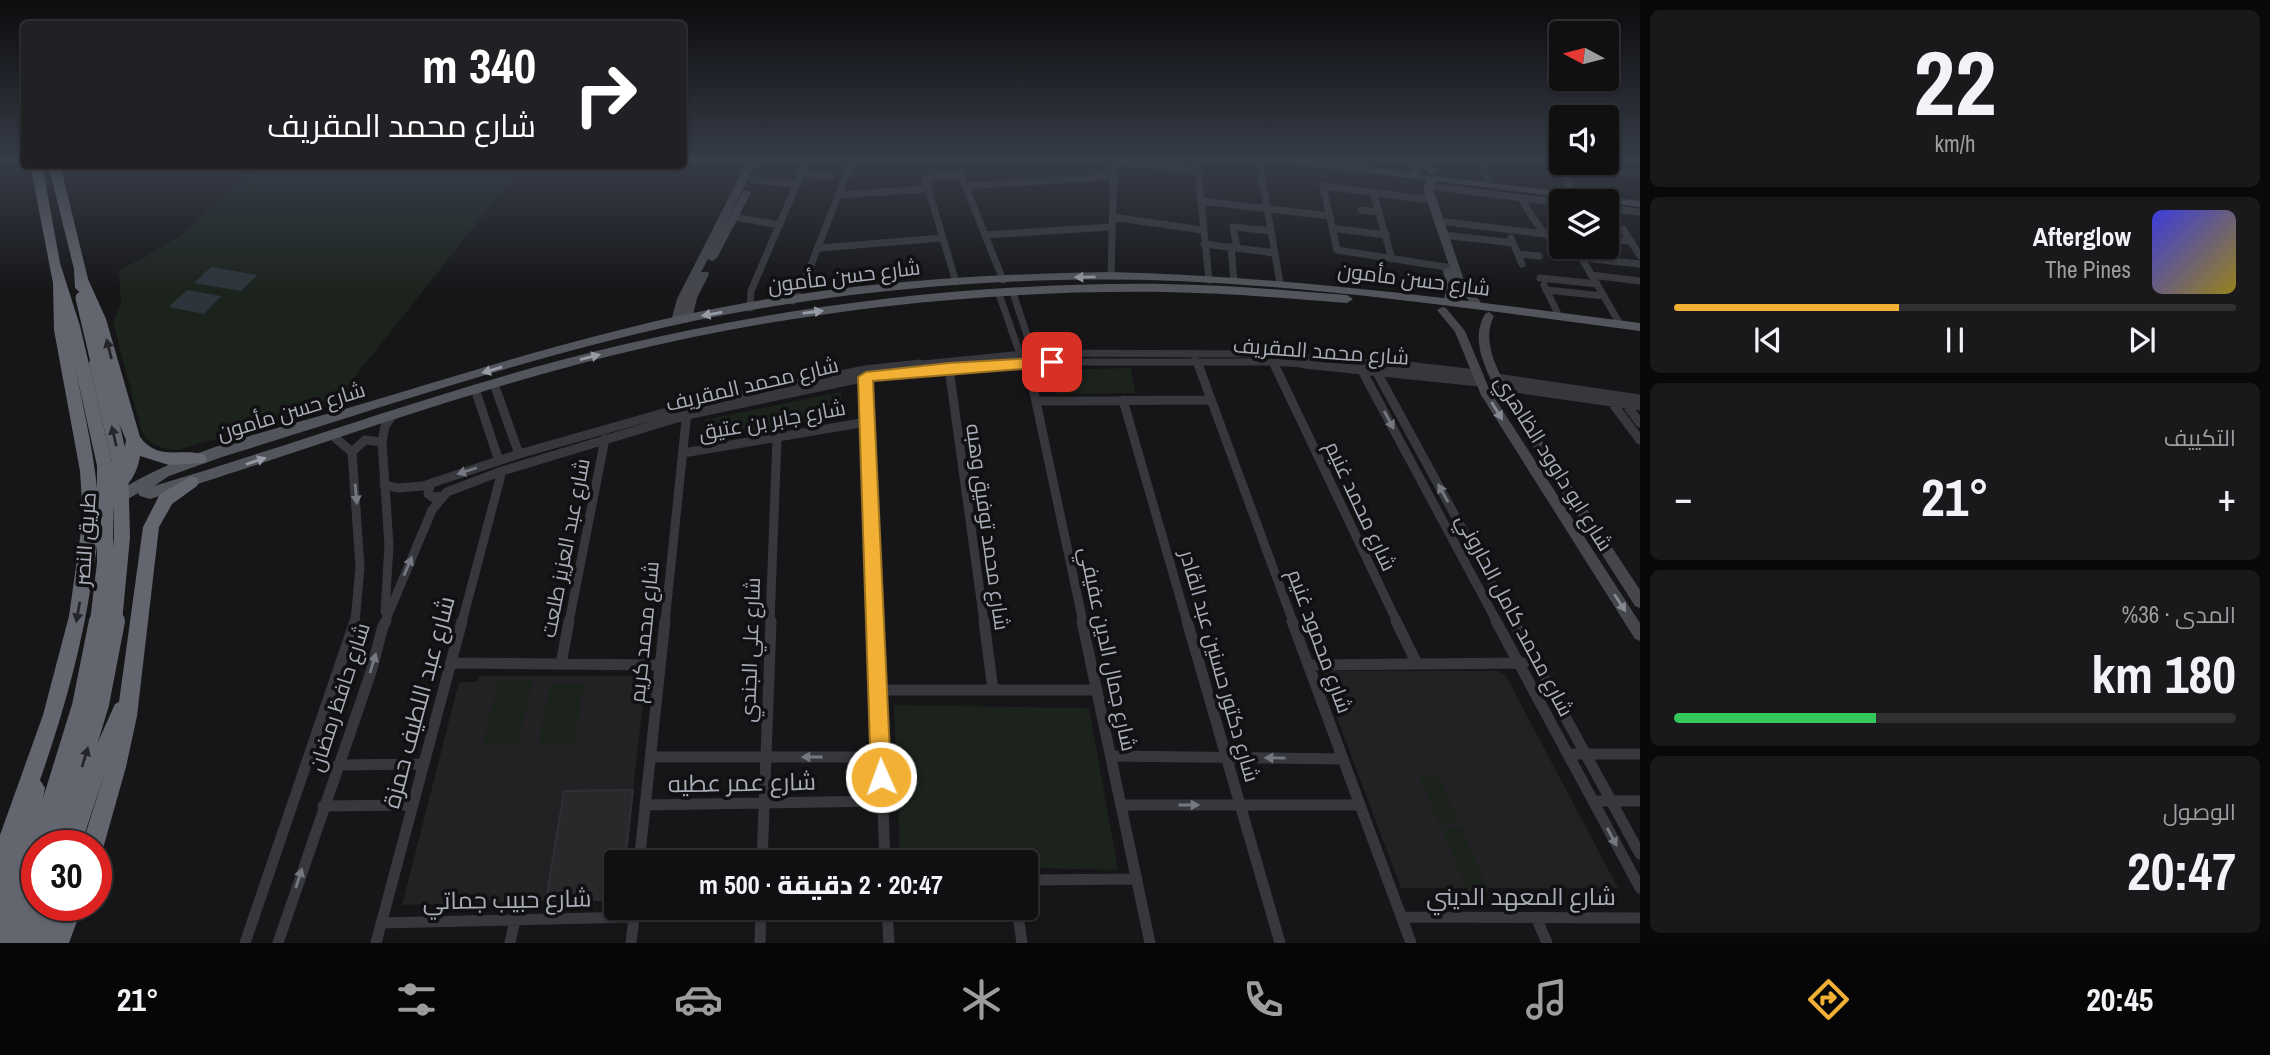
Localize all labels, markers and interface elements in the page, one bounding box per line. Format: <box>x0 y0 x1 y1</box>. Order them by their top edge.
north arrow <box>1549 21 1619 91</box>
map controls <box>1549 21 1619 259</box>
text: 22 <box>1914 21 1997 143</box>
text: 340 m <box>422 32 536 98</box>
icon: right <box>560 49 651 140</box>
text: شارع محمد المقريف <box>267 104 536 147</box>
button: sound <box>1549 105 1619 175</box>
text: km/h <box>1935 128 1975 159</box>
button: layers <box>1549 189 1619 259</box>
text: Afterglow <box>2033 219 2131 254</box>
street label: شارع حسن مأمون <box>766 252 922 300</box>
text: The Pines <box>2045 254 2131 285</box>
street label: شارع حسن مأمون <box>1336 255 1492 303</box>
one-way arrow <box>1073 271 1095 282</box>
one-way arrow <box>802 307 824 318</box>
one-way arrow <box>701 309 723 320</box>
icon: previous <box>1749 321 1787 359</box>
icon: pause <box>1936 321 1974 359</box>
icon: next <box>2123 321 2161 359</box>
street label: شارع محمد المقريف <box>1232 330 1410 372</box>
pin <box>1022 332 1082 392</box>
one-way arrow <box>103 338 114 360</box>
icon: arrive <box>1033 343 1071 381</box>
street label: شارع محمد المقريف <box>663 350 841 418</box>
one-way arrow <box>579 351 601 362</box>
one-way arrow <box>481 366 502 376</box>
street label: شارع ابو داوود الظاهري <box>1486 369 1620 558</box>
street label: شارع حسن مأمون <box>213 375 369 447</box>
street label: شارع جابر بن عتيق <box>696 393 848 447</box>
one-way arrow <box>1490 402 1503 421</box>
one-way arrow <box>1382 411 1394 431</box>
street label: شارع محمد توفيق وهبه <box>959 422 1017 632</box>
text: التكييف <box>2164 422 2236 453</box>
one-way arrow <box>108 425 119 447</box>
street label: شارع محمد غنيم <box>1318 436 1404 576</box>
one-way arrow <box>245 455 266 466</box>
street label: شارع عبد العزيز طلعت <box>533 456 597 640</box>
text: 21° <box>1921 462 1989 532</box>
one-way arrow <box>456 466 477 477</box>
text: − <box>1674 472 1692 523</box>
text: + <box>2218 472 2236 523</box>
one-way arrow <box>351 483 362 505</box>
one-way arrow <box>1437 483 1448 503</box>
street label: طريق النصر <box>67 491 103 588</box>
street label: شارع محمد كامل الحاروني <box>1447 509 1581 722</box>
street label: شارع جمال الدين عفيفي <box>1070 544 1144 754</box>
street label: شارع دكتور حسنين عبد القادر <box>1173 546 1267 785</box>
one-way arrow <box>403 556 414 577</box>
street label: شارع محمد كريم <box>622 560 666 704</box>
street label: شارع محمود غنيم <box>1280 565 1360 717</box>
street label: شارع علي الجندي <box>733 577 769 723</box>
street label: شارع عبد اللطيف حمزة <box>374 592 463 812</box>
one-way arrow <box>1613 593 1626 613</box>
text: المدى · 36% <box>2122 599 2236 630</box>
one-way arrow <box>72 601 83 623</box>
street label: شارع حافظ رمضان <box>301 619 377 775</box>
text: 180 km <box>2091 639 2236 709</box>
one-way arrow <box>369 652 379 673</box>
position arrow <box>844 740 918 814</box>
one-way arrow <box>80 746 90 767</box>
one-way arrow <box>801 751 823 763</box>
one-way arrow <box>1264 752 1286 764</box>
street label: شارع عمر عطيه <box>668 765 816 800</box>
text: الوصول <box>2163 796 2236 827</box>
one-way arrow <box>1178 799 1200 811</box>
one-way arrow <box>1606 827 1618 847</box>
speed limit sign: 30 <box>21 830 112 921</box>
text: 20:47 <box>2127 836 2236 906</box>
text: 20:47 · 2 دقيقة · 500 m <box>699 867 943 902</box>
one-way arrow <box>294 868 305 889</box>
street label: شارع المعهد الديني <box>1426 880 1616 916</box>
street label: شارع حبيب جماتي <box>422 882 592 920</box>
icon: filters <box>392 975 441 1024</box>
icon: car <box>674 975 723 1024</box>
icon: climate <box>957 975 1006 1024</box>
icon: phone <box>1239 975 1288 1024</box>
icon: music <box>1522 975 1571 1024</box>
icon: directions <box>1804 975 1853 1024</box>
text: 21° <box>117 978 159 1021</box>
text: 20:45 <box>2086 978 2153 1021</box>

